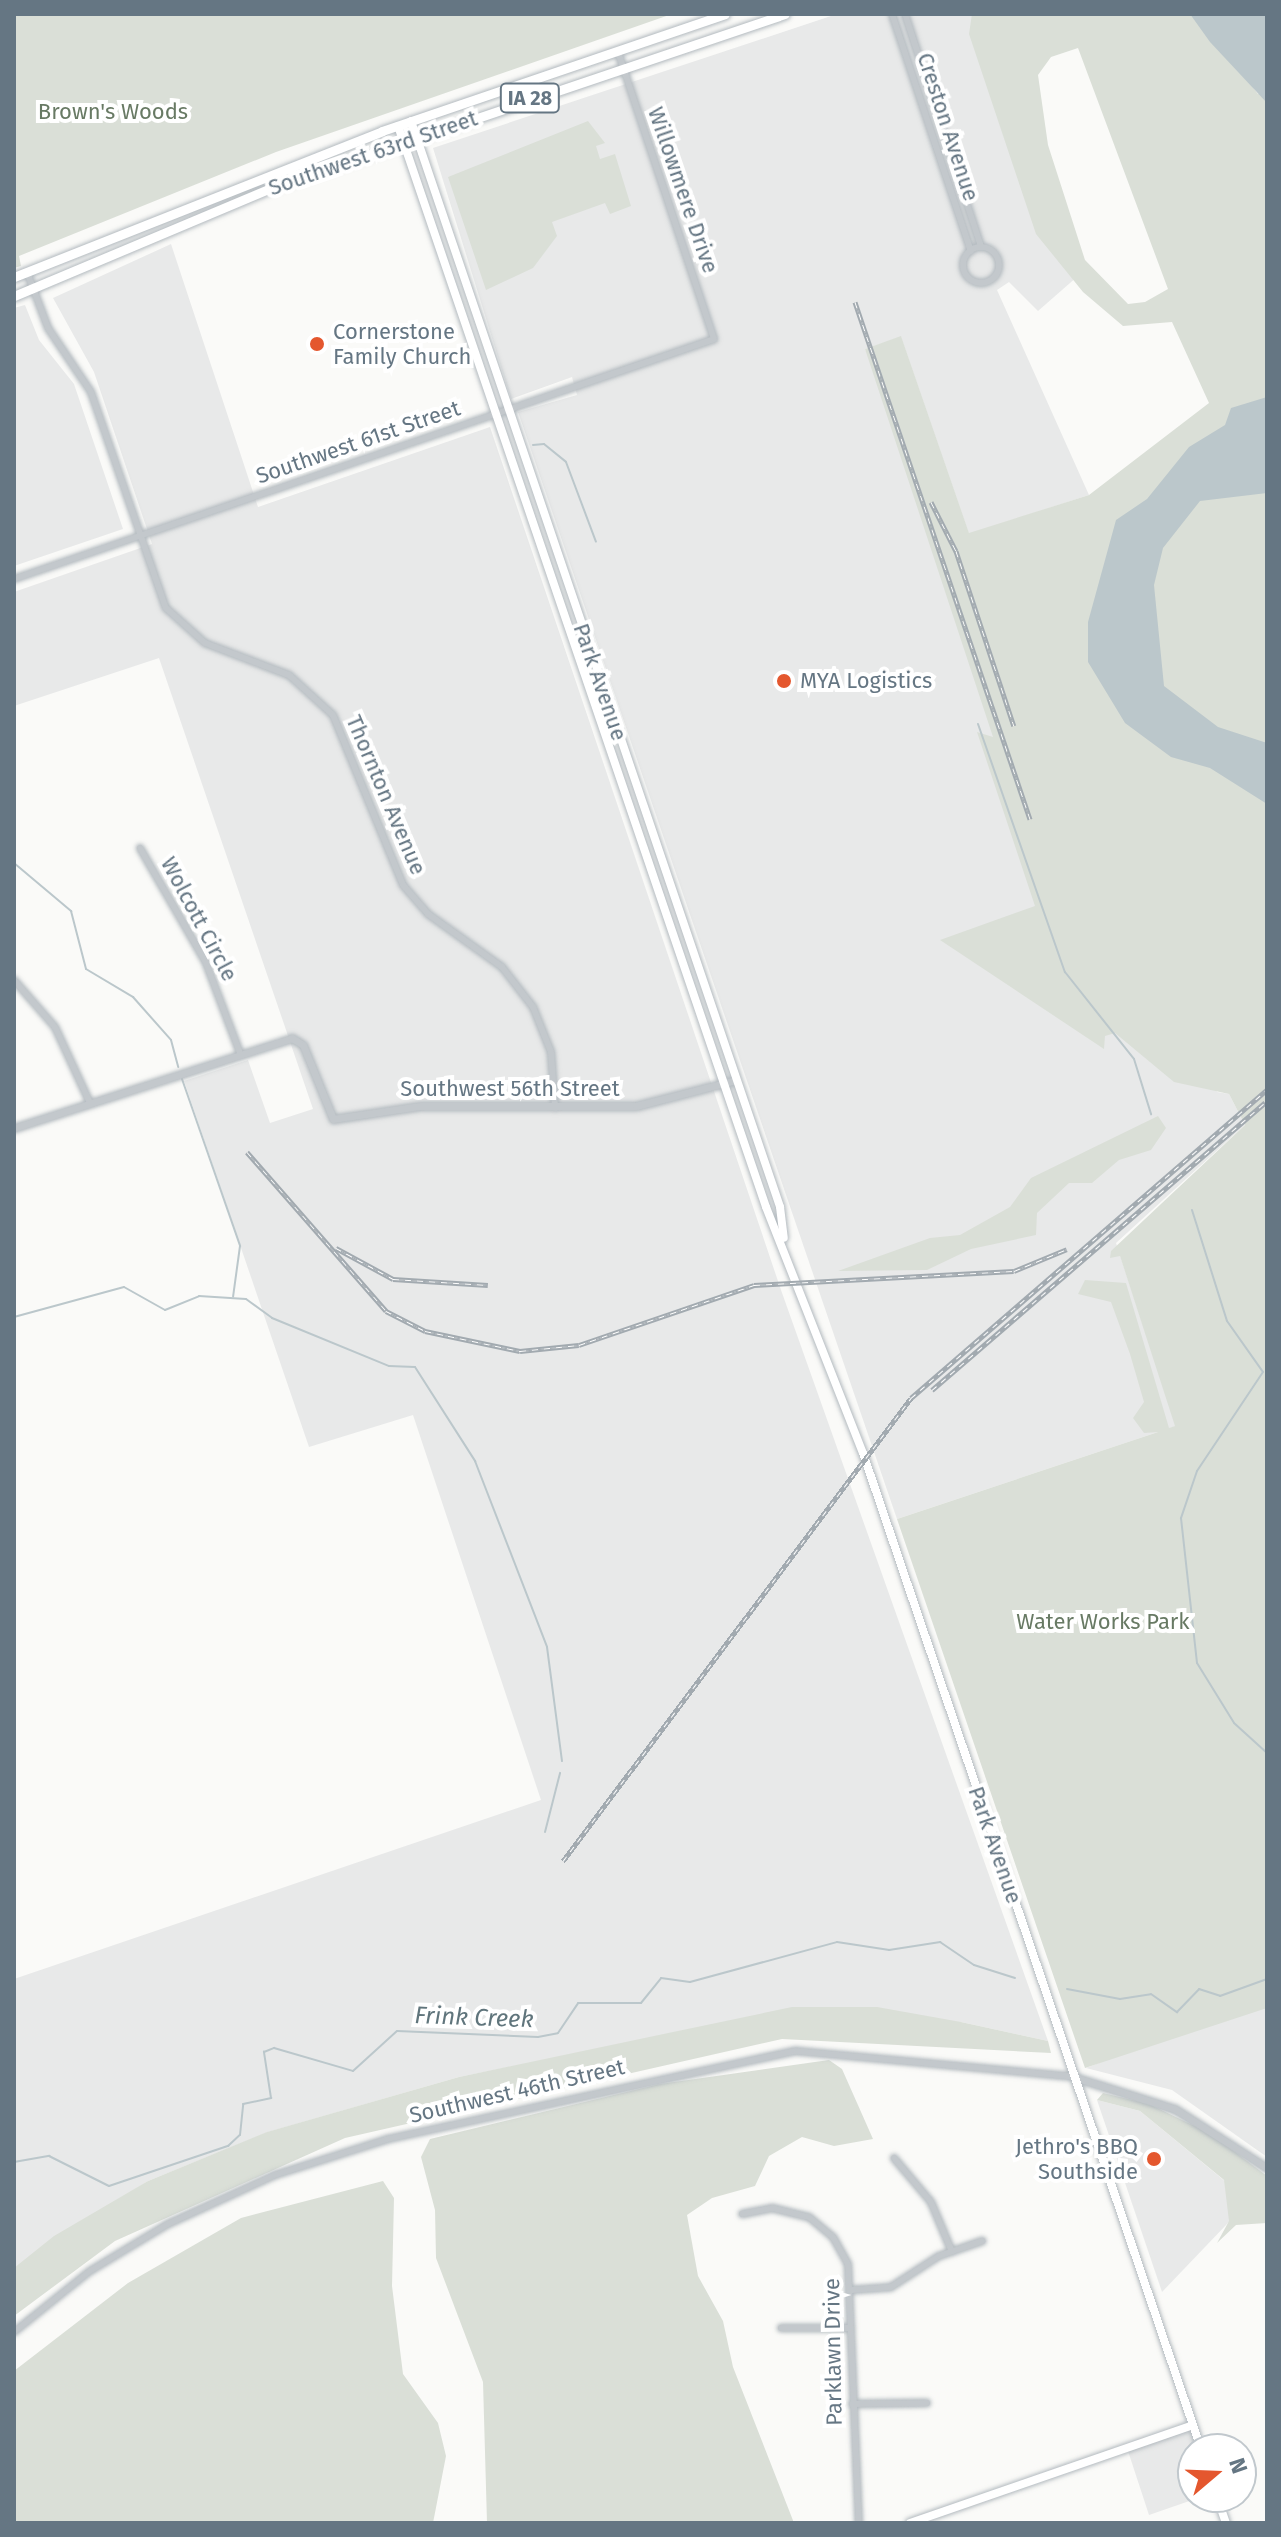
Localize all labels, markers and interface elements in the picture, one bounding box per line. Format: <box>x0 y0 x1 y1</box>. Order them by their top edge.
street label: Creston Avenue <box>912 50 984 204</box>
road number: IA 28 <box>498 82 562 114</box>
park label: Brown's Woods <box>38 99 188 125</box>
street label: Willowmere Drive <box>642 104 724 276</box>
street label: Southwest 63rd Street <box>265 105 481 201</box>
place label: Cornerstone Family Church <box>333 318 471 370</box>
marker: Cornerstone Family Church <box>308 335 326 353</box>
street label: Southwest 61st Street <box>252 395 464 489</box>
street label: Park Avenue <box>568 620 632 744</box>
place label: MYA Logistics <box>800 668 932 694</box>
marker: MYA Logistics <box>775 672 793 690</box>
street label: Thornton Avenue <box>341 711 431 879</box>
street label: Wolcott Circle <box>155 852 243 986</box>
street label: Southwest 56th Street <box>400 1076 620 1102</box>
park label: Water Works Park <box>1016 1609 1190 1635</box>
street label: Park Avenue <box>963 1783 1027 1907</box>
water label: Frink Creek <box>414 2002 534 2034</box>
street label: Southwest 46th Street <box>407 2053 627 2129</box>
place label: Jethro's BBQ Southside <box>1015 2133 1138 2184</box>
marker: Jethro's BBQ Southside <box>1145 2150 1163 2168</box>
street label: Parklawn Drive <box>819 2278 847 2426</box>
north arrow <box>1177 2433 1257 2513</box>
text: N <box>1223 2454 1253 2477</box>

